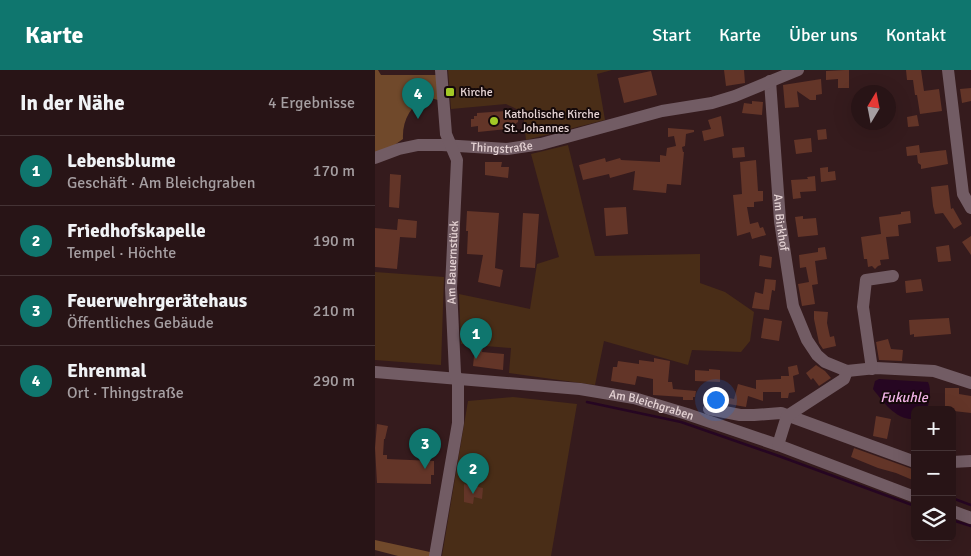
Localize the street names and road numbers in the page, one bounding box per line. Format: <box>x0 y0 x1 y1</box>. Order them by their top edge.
street label: Thingstraße <box>470 138 534 157</box>
street label: Am Birkhof <box>771 194 792 253</box>
street label: Am Bauernstück <box>443 220 462 305</box>
street label: Am Bleichgraben <box>608 386 696 423</box>

